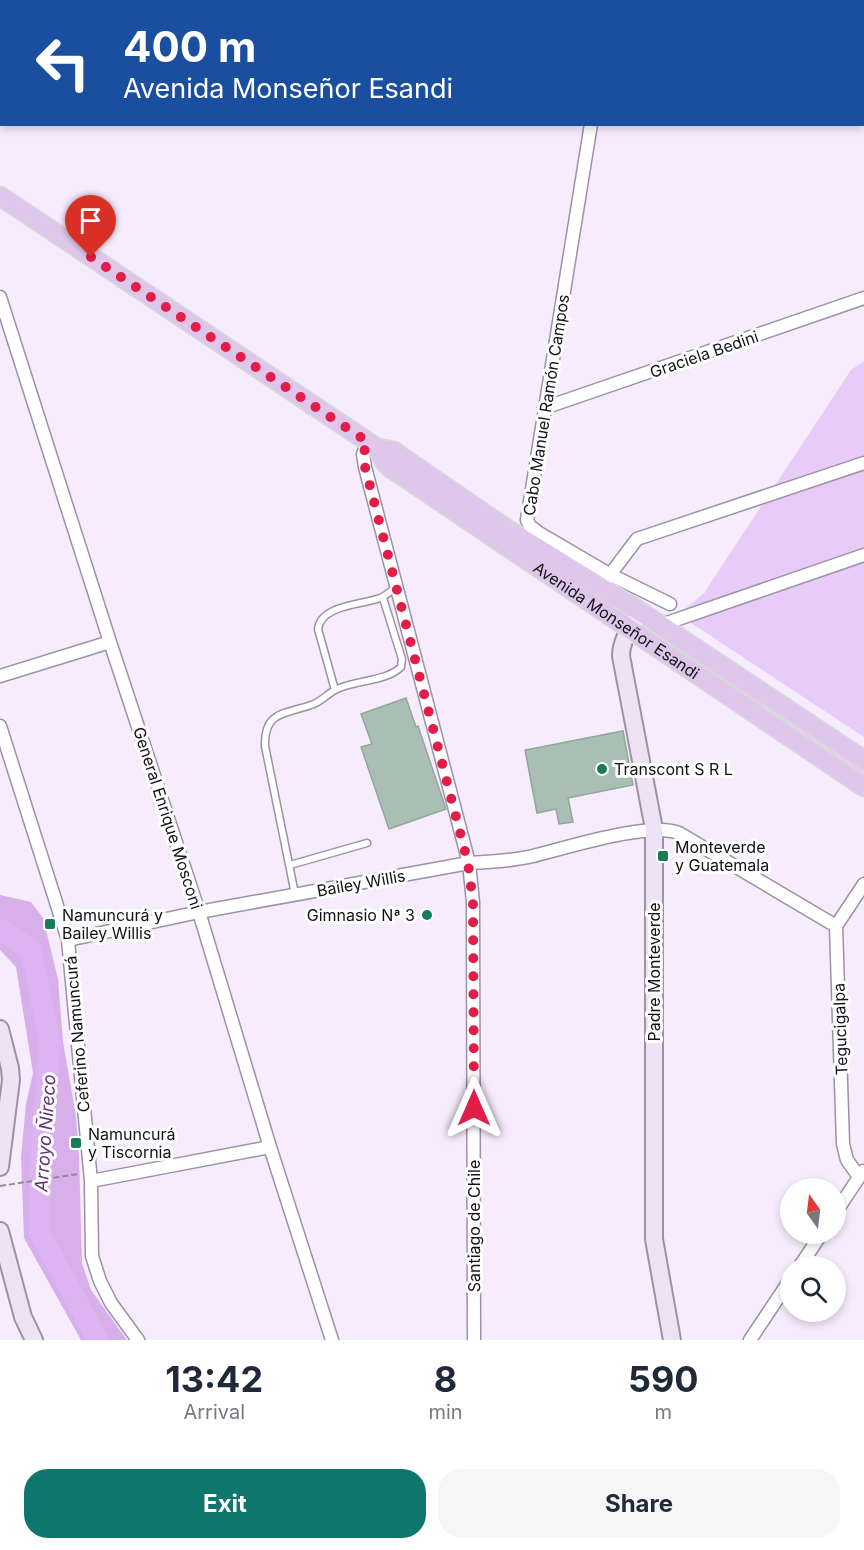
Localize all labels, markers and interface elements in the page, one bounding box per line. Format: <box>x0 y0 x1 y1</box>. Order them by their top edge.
text: 400 m <box>123 21 256 72</box>
icon: left <box>24 24 102 102</box>
text: Avenida Monseñor Esandi <box>123 72 453 105</box>
pin <box>65 195 116 257</box>
icon: arrive <box>74 204 107 237</box>
street label: Cabo Manuel Ramón Campos <box>519 293 573 517</box>
street label: Graciela Bedini <box>647 326 761 382</box>
street label: Avenida Monseñor Esandi <box>530 557 703 683</box>
street label: General Enrique Mosconi <box>129 724 207 912</box>
place label: Transcont S R L <box>614 759 733 779</box>
marker: Transcont S R L <box>595 762 609 776</box>
place label: Monteverde y Guatemala <box>675 837 769 875</box>
marker: Monteverde y Guatemala <box>656 849 670 863</box>
street label: Bailey Willis <box>315 865 407 901</box>
street label: Padre Monteverde <box>644 902 664 1042</box>
place label: Namuncurá y Bailey Willis <box>62 905 163 943</box>
place label: Gimnasio Nª 3 <box>307 905 415 925</box>
marker: Gimnasio Nª 3 <box>420 908 434 922</box>
marker: Namuncurá y Bailey Willis <box>43 917 57 931</box>
street label: Ceferino Namuncurá <box>60 955 94 1113</box>
street label: Tegucigalpa <box>828 983 852 1075</box>
water label: Arroyo Ñireco <box>29 1073 60 1194</box>
position arrow <box>442 1076 506 1140</box>
place label: Namuncurá y Tiscornia <box>88 1124 176 1162</box>
marker: Namuncurá y Tiscornia <box>69 1136 83 1150</box>
street label: Santiago de Chile <box>464 1160 484 1292</box>
north arrow <box>780 1178 846 1244</box>
map controls <box>780 1178 846 1322</box>
button: search <box>780 1256 846 1322</box>
text: 13:42 <box>165 1357 263 1401</box>
text: 8 <box>434 1357 457 1401</box>
text: 590 <box>628 1357 699 1401</box>
text: Arrival <box>183 1400 245 1424</box>
text: min <box>428 1400 463 1424</box>
text: m <box>655 1400 672 1424</box>
button: Exit <box>24 1469 426 1538</box>
button: Share <box>438 1469 840 1538</box>

